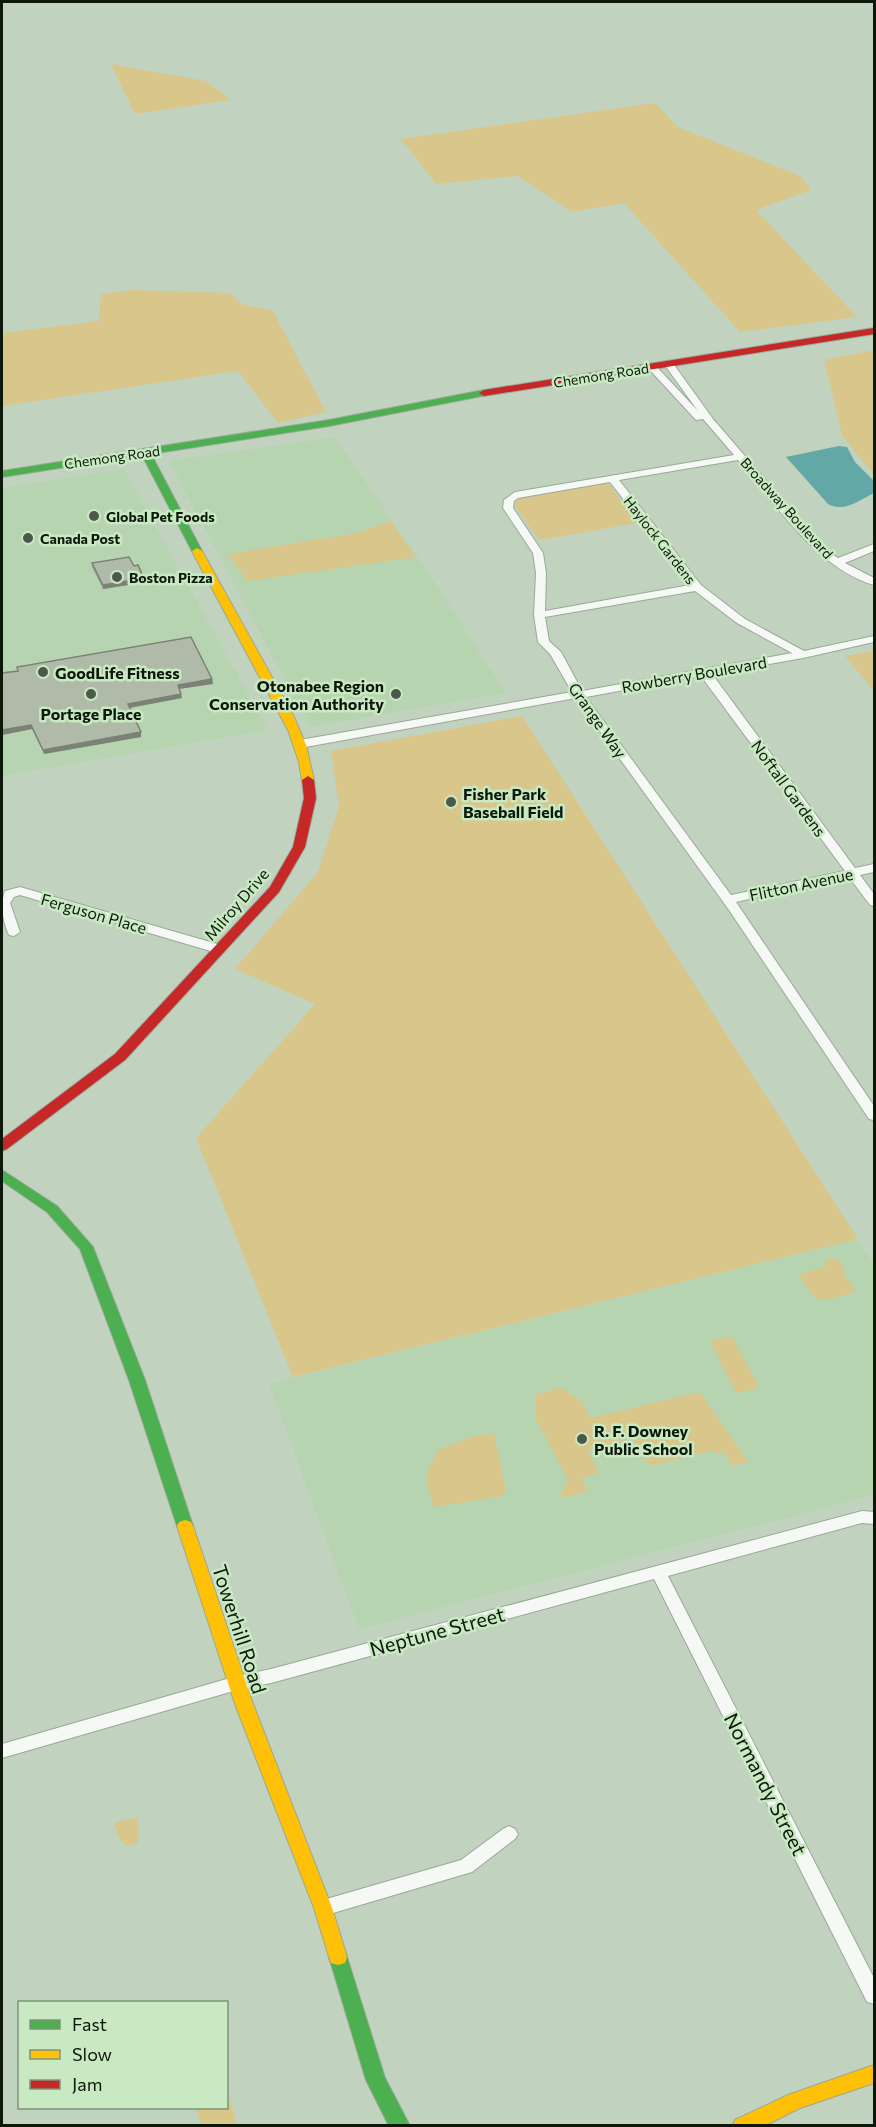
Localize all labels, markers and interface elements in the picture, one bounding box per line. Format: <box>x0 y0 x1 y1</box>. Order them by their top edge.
street label: Chemong Road <box>552 359 650 391</box>
street label: Chemong Road <box>63 442 161 472</box>
street label: Broadway Boulevard <box>737 454 837 562</box>
street label: Haylock Gardens <box>620 493 700 587</box>
place label: Global Pet Foods <box>106 508 215 525</box>
marker: Global Pet Foods <box>87 509 101 523</box>
place label: Canada Post <box>40 530 120 547</box>
marker: Canada Post <box>21 531 35 545</box>
place label: Boston Pizza <box>129 569 213 586</box>
marker: Boston Pizza <box>110 570 124 584</box>
street label: Rowberry Boulevard <box>620 652 768 696</box>
place label: GoodLife Fitness <box>55 663 180 682</box>
marker: GoodLife Fitness <box>36 665 50 679</box>
place label: Otonabee Region Conservation Authority <box>209 676 384 713</box>
street label: Grange Way <box>565 679 631 761</box>
marker: Portage Place <box>84 687 98 701</box>
marker: Otonabee Region Conservation Authority <box>389 687 403 701</box>
place label: Portage Place <box>41 704 141 723</box>
street label: Noftall Gardens <box>748 736 830 840</box>
place label: Fisher Park Baseball Field <box>463 784 563 821</box>
marker: Fisher Park Baseball Field <box>444 795 458 809</box>
street label: Milroy Drive <box>200 864 272 944</box>
street label: Flitton Avenue <box>747 864 855 904</box>
street label: Ferguson Place <box>39 889 149 937</box>
place label: R. F. Downey Public School <box>594 1421 693 1458</box>
marker: R. F. Downey Public School <box>575 1432 589 1446</box>
street label: Towerhill Road <box>208 1561 272 1697</box>
street label: Neptune Street <box>367 1601 507 1661</box>
street label: Normandy Street <box>720 1709 812 1859</box>
legend <box>18 2001 228 2109</box>
text: Fast <box>72 2013 107 2035</box>
text: Slow <box>72 2043 112 2065</box>
text: Jam <box>72 2073 102 2095</box>

